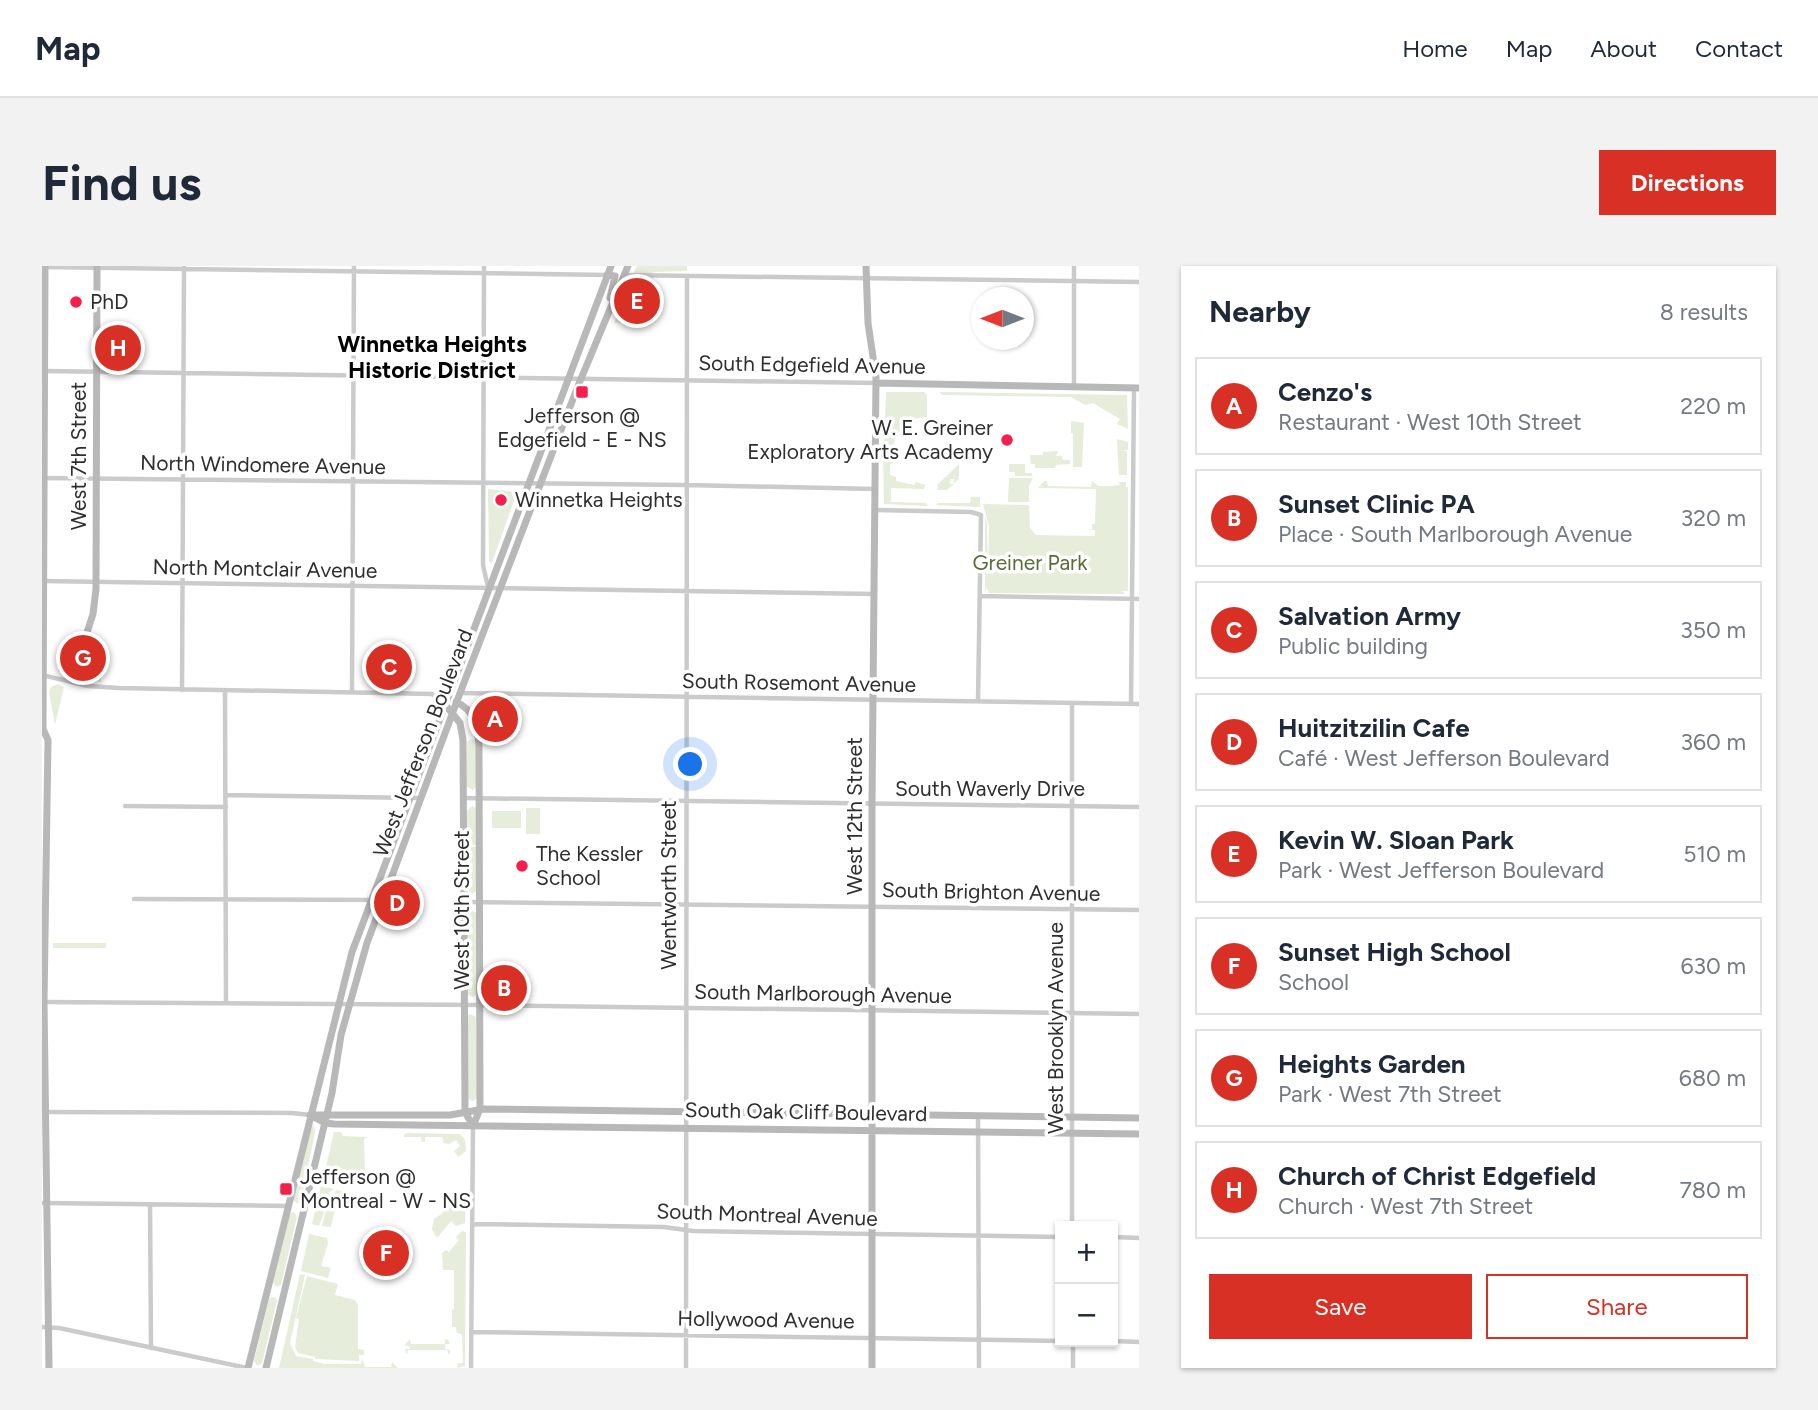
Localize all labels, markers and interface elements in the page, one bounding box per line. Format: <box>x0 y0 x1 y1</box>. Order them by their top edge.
text: Map <box>35 29 101 68</box>
text: Home <box>1402 34 1468 63</box>
text: Map <box>1506 34 1552 63</box>
text: About <box>1590 34 1657 63</box>
text: Contact <box>1695 34 1783 63</box>
button: Directions <box>1599 150 1776 215</box>
text: Find us <box>42 153 201 212</box>
pin: E <box>614 275 660 327</box>
north arrow <box>971 287 1034 350</box>
place label: PhD <box>90 289 128 314</box>
text: Nearby <box>1209 293 1311 330</box>
marker: PhD <box>68 294 84 310</box>
text: 8 results <box>1660 298 1748 326</box>
pin: H <box>95 322 141 374</box>
district label: Winnetka Heights Historic District <box>337 330 527 384</box>
street label: South Edgefield Avenue <box>698 350 926 379</box>
text: Cenzo's <box>1278 376 1372 408</box>
street label: West 7th Street <box>66 382 91 530</box>
marker: Jefferson @ Edgefield - E - NS <box>574 384 590 400</box>
text: A <box>1226 392 1242 420</box>
text: 220 m <box>1680 392 1746 420</box>
place label: Jefferson @ Edgefield - E - NS <box>497 403 667 452</box>
text: Restaurant · West 10th Street <box>1278 408 1582 436</box>
place label: W. E. Greiner Exploratory Arts Academy <box>747 415 993 464</box>
marker: W. E. Greiner Exploratory Arts Academy <box>999 432 1015 448</box>
street label: North Windomere Avenue <box>140 450 386 479</box>
place label: Winnetka Heights <box>515 487 683 512</box>
text: Sunset Clinic PA <box>1278 488 1475 520</box>
marker: Winnetka Heights <box>493 492 509 508</box>
text: B <box>1227 504 1241 532</box>
text: 320 m <box>1681 504 1746 532</box>
text: Place · South Marlborough Avenue <box>1278 520 1632 548</box>
park label: Greiner Park <box>973 550 1088 575</box>
street label: North Montclair Avenue <box>152 554 378 583</box>
text: Salvation Army <box>1278 600 1461 632</box>
text: C <box>1226 616 1242 644</box>
text: 350 m <box>1680 616 1746 644</box>
street label: West Jefferson Boulevard <box>367 625 478 860</box>
pin: G <box>60 632 106 684</box>
text: Public building <box>1278 632 1428 660</box>
pin: C <box>366 641 412 693</box>
street label: South Rosemont Avenue <box>682 668 916 697</box>
pin: A <box>472 693 518 745</box>
text: Huitzitzilin Cafe <box>1278 712 1470 744</box>
text: D <box>1226 728 1242 756</box>
text: 360 m <box>1680 728 1746 756</box>
street label: West 12th Street <box>842 737 867 895</box>
text: Café · West Jefferson Boulevard <box>1278 744 1610 772</box>
your location <box>673 747 707 781</box>
street label: South Waverly Drive <box>895 776 1085 801</box>
street label: Wentworth Street <box>656 800 681 970</box>
text: Kevin W. Sloan Park <box>1278 824 1514 856</box>
street label: West 10th Street <box>449 830 474 990</box>
text: E <box>1227 840 1241 868</box>
text: 510 m <box>1683 840 1746 868</box>
place label: The Kessler School <box>536 841 643 890</box>
text: Park · West Jefferson Boulevard <box>1278 856 1604 884</box>
marker: The Kessler School <box>514 858 530 874</box>
pin: D <box>374 877 420 929</box>
street label: South Brighton Avenue <box>882 877 1100 906</box>
street label: West Brooklyn Avenue <box>1043 922 1068 1134</box>
text: Sunset High School <box>1278 936 1511 968</box>
text: F <box>1228 952 1240 980</box>
text: 630 m <box>1680 952 1746 980</box>
pin: B <box>481 962 527 1014</box>
text: School <box>1278 968 1349 996</box>
street label: South Marlborough Avenue <box>694 979 952 1008</box>
text: Heights Garden <box>1278 1048 1466 1080</box>
text: G <box>1225 1064 1243 1092</box>
text: 680 m <box>1679 1064 1746 1092</box>
text: Park · West 7th Street <box>1278 1080 1502 1108</box>
street label: South Oak Cliff Boulevard <box>684 1097 928 1126</box>
text: Church of Christ Edgefield <box>1278 1160 1596 1192</box>
place label: Jefferson @ Montreal - W - NS <box>300 1164 471 1213</box>
text: H <box>1225 1176 1243 1204</box>
text: 780 m <box>1680 1176 1746 1204</box>
marker: Jefferson @ Montreal - W - NS <box>278 1181 294 1197</box>
text: Church · West 7th Street <box>1278 1192 1533 1220</box>
street label: South Montreal Avenue <box>656 1198 878 1231</box>
map controls <box>1055 1221 1118 1347</box>
button: + <box>1055 1221 1118 1284</box>
pin: F <box>363 1227 409 1279</box>
button: Save <box>1209 1274 1472 1339</box>
button: Share <box>1486 1274 1748 1339</box>
button: − <box>1055 1284 1118 1347</box>
street label: Hollywood Avenue <box>677 1305 855 1334</box>

